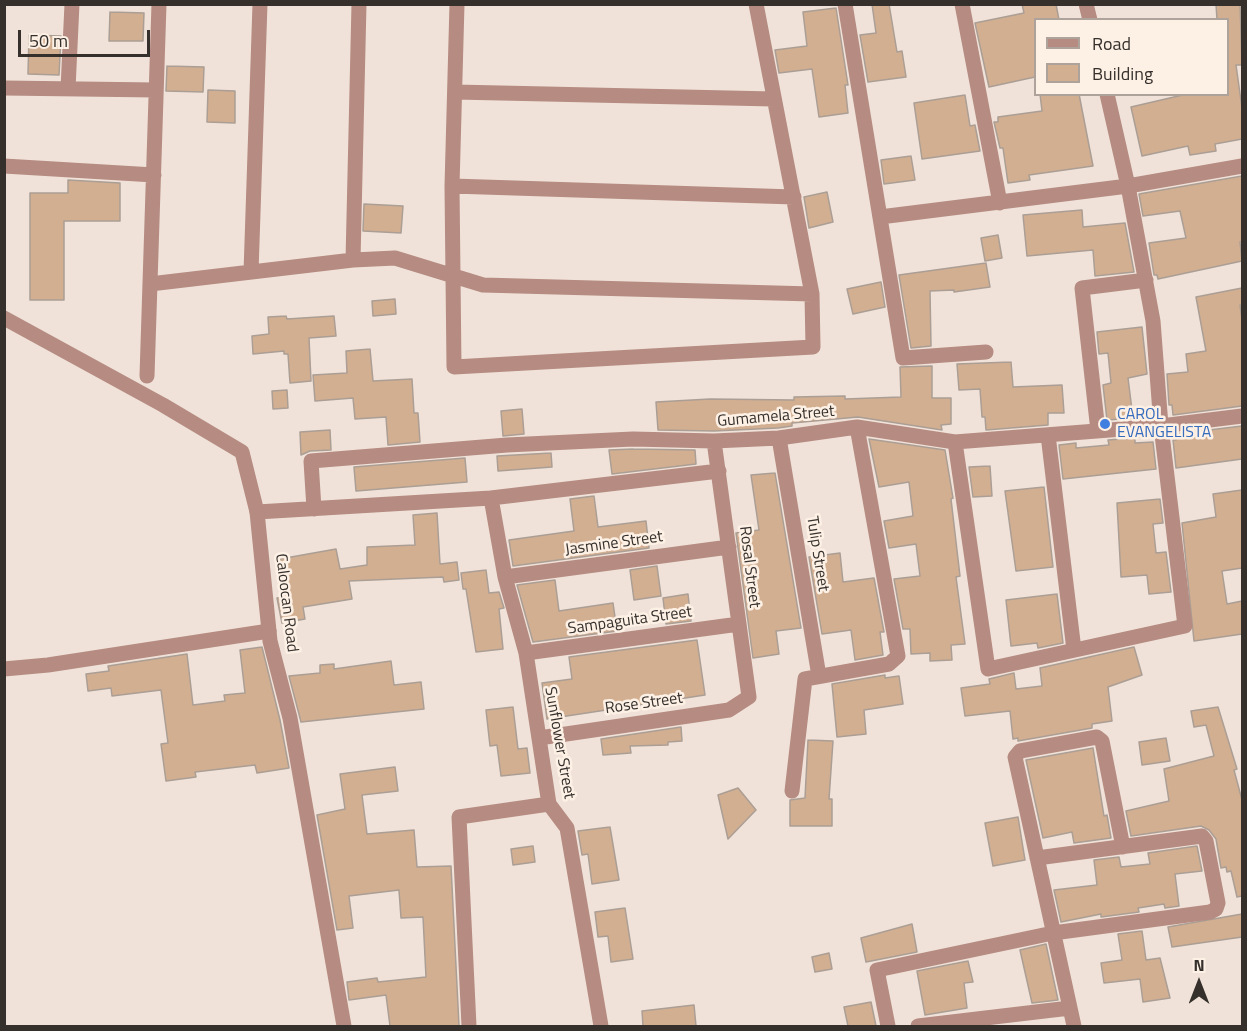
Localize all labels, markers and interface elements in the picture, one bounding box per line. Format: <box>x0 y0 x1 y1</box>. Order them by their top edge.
scale bar <box>21 18 153 56</box>
legend <box>1034 18 1229 96</box>
text: 50 m <box>29 27 68 54</box>
text: Road <box>1092 30 1131 57</box>
text: Building <box>1092 60 1153 87</box>
street label: Gumamela Street <box>717 402 835 432</box>
place label: CAROL EVANGELISTA <box>1117 405 1211 443</box>
marker: CAROL EVANGELISTA <box>1098 417 1112 431</box>
street label: Tulip Street <box>802 515 832 593</box>
street label: Rosal Street <box>734 525 764 609</box>
street label: Jasmine Street <box>564 528 664 560</box>
street label: Caloocan Road <box>270 553 302 653</box>
street label: Sampaguita Street <box>567 603 693 639</box>
street label: Sunflower Street <box>540 685 578 801</box>
street label: Rose Street <box>604 689 684 719</box>
north arrow <box>1169 953 1229 1013</box>
text: N <box>1193 953 1205 977</box>

